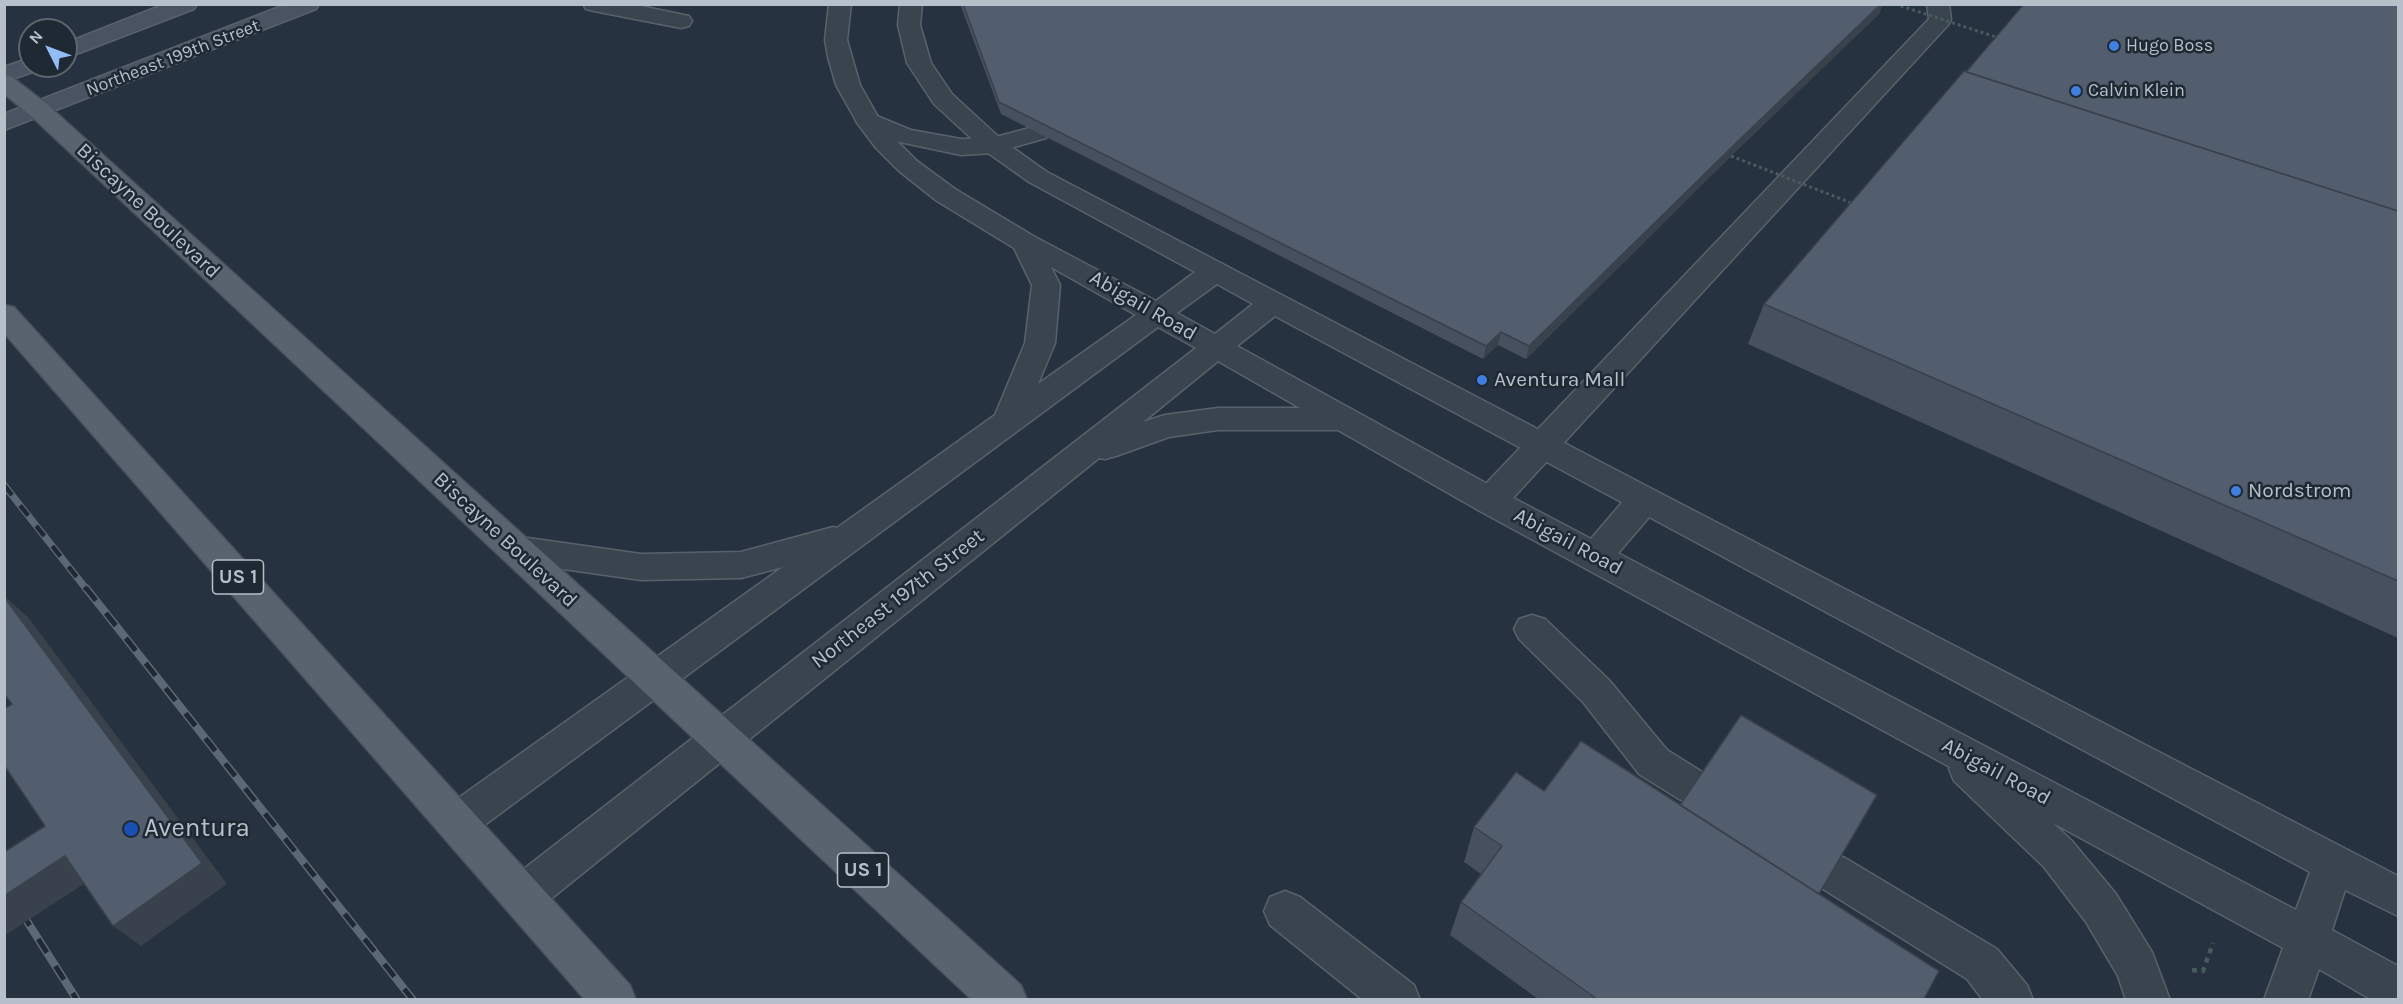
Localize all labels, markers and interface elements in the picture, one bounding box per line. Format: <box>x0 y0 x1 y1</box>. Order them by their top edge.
street label: Northeast 199th Street <box>83 15 263 101</box>
north arrow <box>18 18 78 78</box>
text: N <box>25 26 47 48</box>
place label: Hugo Boss <box>2126 35 2213 57</box>
marker: Hugo Boss <box>2107 39 2121 53</box>
place label: Calvin Klein <box>2088 80 2185 102</box>
marker: Calvin Klein <box>2069 84 2083 98</box>
street label: Biscayne Boulevard <box>71 138 225 284</box>
street label: Abigail Road <box>1085 265 1201 347</box>
place label: Aventura Mall <box>1494 367 1625 393</box>
marker: Aventura Mall <box>1475 373 1489 387</box>
street label: Biscayne Boulevard <box>428 467 582 613</box>
place label: Nordstrom <box>2248 478 2352 504</box>
marker: Nordstrom <box>2229 484 2243 498</box>
street label: Abigail Road <box>1509 503 1627 581</box>
street label: Northeast 197th Street <box>807 524 989 674</box>
road number: US 1 <box>212 560 264 594</box>
street label: Abigail Road <box>1937 733 2055 811</box>
place label: Aventura <box>144 813 250 845</box>
marker: Aventura <box>122 820 140 838</box>
road number: US 1 <box>838 853 888 887</box>

